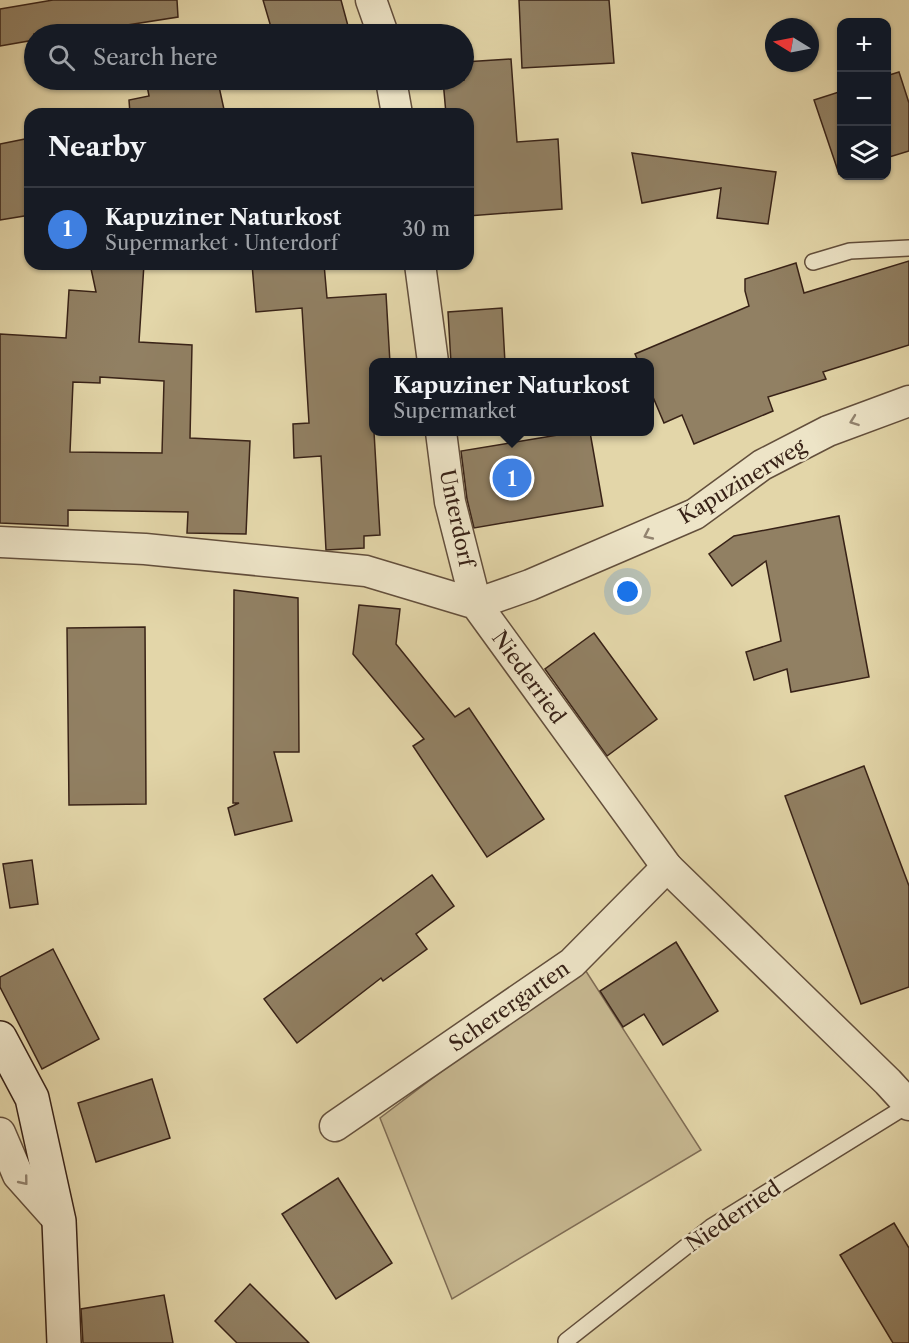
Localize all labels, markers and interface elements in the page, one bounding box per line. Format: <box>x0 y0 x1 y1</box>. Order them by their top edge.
north arrow <box>765 18 819 72</box>
map controls <box>837 18 891 180</box>
button: + <box>837 18 891 72</box>
search box <box>24 24 474 90</box>
icon: search <box>45 41 78 74</box>
text: Search here <box>93 44 218 71</box>
button: − <box>837 72 891 126</box>
button: layers <box>837 126 891 180</box>
text: Nearby <box>48 131 146 163</box>
text: Kapuziner Naturkost <box>105 204 341 231</box>
text: 1 <box>63 217 72 241</box>
text: 30 m <box>402 217 450 241</box>
text: Supermarket · Unterdorf <box>105 231 338 255</box>
popup <box>369 358 654 436</box>
text: Kapuziner Naturkost <box>393 372 630 399</box>
text: Supermarket <box>393 399 516 423</box>
one-way arrow <box>849 414 860 426</box>
street label: Kapuzinerweg <box>674 433 811 529</box>
pin: 1 <box>492 456 532 500</box>
street label: Unterdorf <box>435 467 480 571</box>
one-way arrow <box>643 528 654 540</box>
your location <box>613 577 642 606</box>
street label: Niederried <box>487 626 571 728</box>
street label: Scherergarten <box>444 955 574 1057</box>
one-way arrow <box>17 1174 28 1185</box>
street label: Niederried <box>681 1175 785 1257</box>

